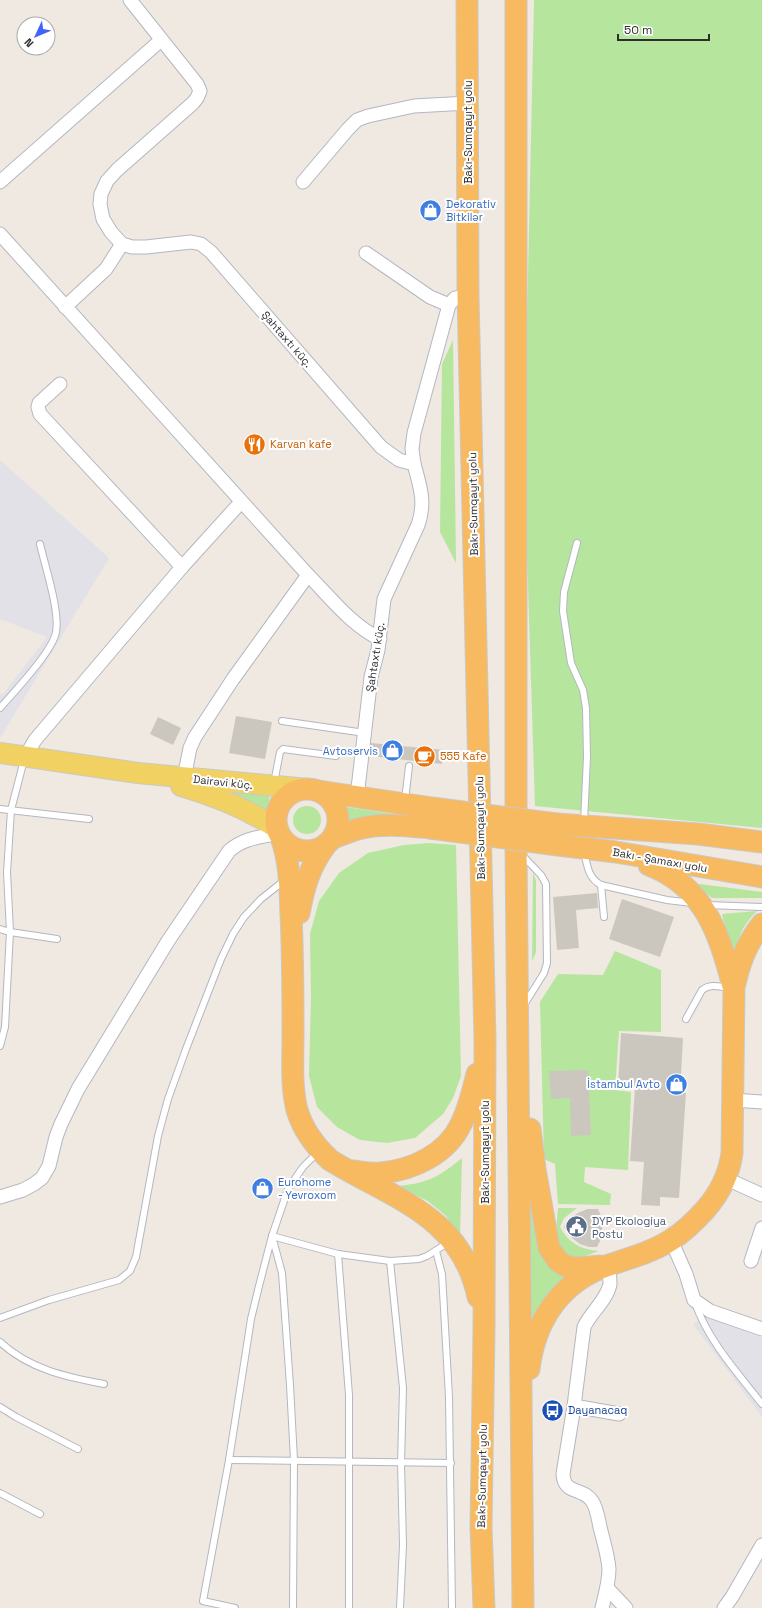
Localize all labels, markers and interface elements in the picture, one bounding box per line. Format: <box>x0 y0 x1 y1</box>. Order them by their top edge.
north arrow <box>16 16 56 56</box>
scale bar <box>618 16 709 42</box>
text: 50 m <box>624 22 652 38</box>
text: N <box>21 35 36 50</box>
street label: Bakı-Sumqayıt yolu <box>461 80 475 184</box>
shop icon: Dekorativ Bitkilər <box>418 197 444 223</box>
place label: Dekorativ Bitkilər <box>446 197 496 224</box>
street label: Şahtaxtı küç. <box>259 308 315 370</box>
restaurant icon: Karvan kafe <box>241 431 267 457</box>
place label: Karvan kafe <box>270 437 332 451</box>
street label: Bakı-Sumqayıt yolu <box>465 452 481 556</box>
street label: Şahtaxtı küç. <box>363 621 387 693</box>
shop icon: Avtoservis <box>380 738 406 764</box>
cafe icon: 555 Kafe <box>412 743 438 769</box>
place label: Avtoservis <box>323 744 378 758</box>
place label: 555 Kafe <box>440 749 486 763</box>
street label: Dairəvi küç. <box>192 772 254 792</box>
street label: Bakı-Sumqayıt yolu <box>472 776 488 880</box>
street label: Bakı - Şamaxı yolu <box>611 845 709 875</box>
shop icon: İstambul Avto <box>663 1071 689 1097</box>
place label: İstambul Avto <box>587 1077 660 1091</box>
street label: Bakı-Sumqayıt yolu <box>478 1100 492 1204</box>
shop icon: Eurohome - Yevroxom <box>249 1175 275 1201</box>
place label: Eurohome - Yevroxom <box>278 1175 336 1202</box>
public building icon: DYP Ekologiya Postu <box>564 1214 590 1240</box>
place label: DYP Ekologiya Postu <box>592 1214 667 1241</box>
bus stop icon: Dayanacaq <box>540 1397 566 1423</box>
place label: Dayanacaq <box>568 1403 627 1417</box>
street label: Bakı-Sumqayıt yolu <box>474 1424 490 1528</box>

